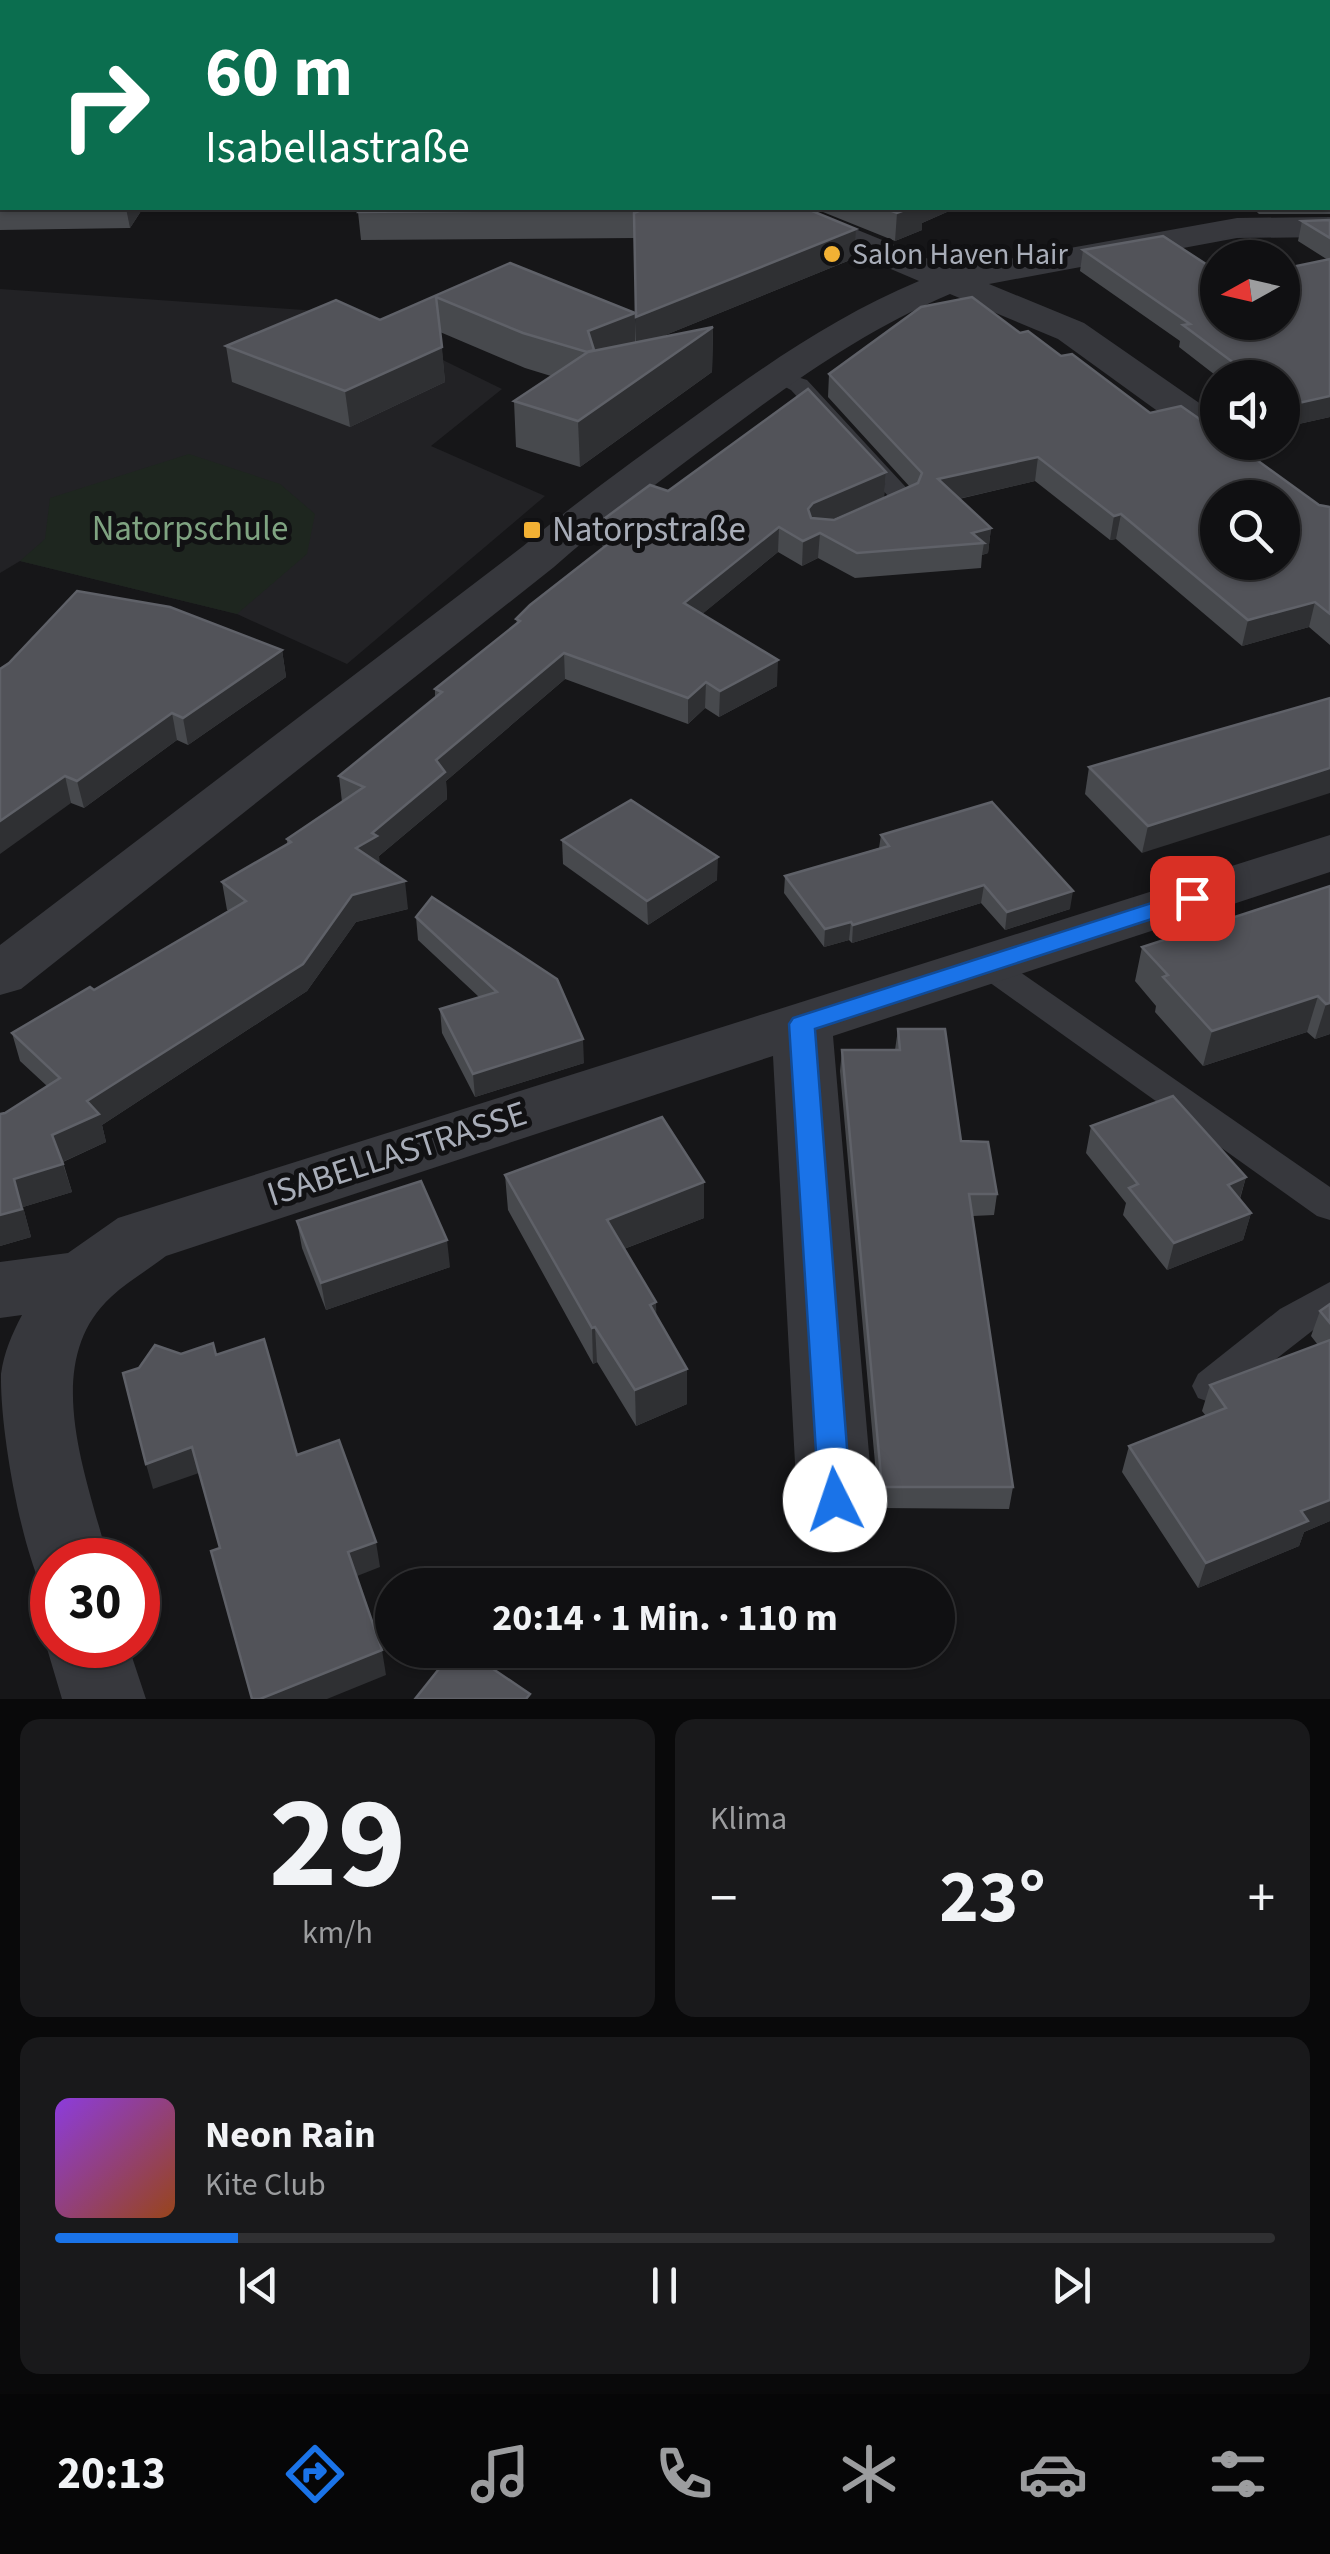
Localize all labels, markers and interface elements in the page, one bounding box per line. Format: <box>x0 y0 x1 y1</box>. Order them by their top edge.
text: 60 m <box>205 23 353 123</box>
icon: right <box>40 40 170 170</box>
text: Isabellastraße <box>205 116 470 180</box>
place label: Salon Haven Hair <box>852 233 1068 276</box>
north arrow <box>1200 240 1300 340</box>
map controls <box>1200 240 1300 580</box>
marker: Salon Haven Hair <box>821 243 843 265</box>
button: sound <box>1200 360 1300 460</box>
button: search <box>1200 480 1300 580</box>
park label: Natorpschule <box>92 504 288 554</box>
place label: Natorpstraße <box>552 505 746 555</box>
marker: Natorpstraße <box>521 519 543 541</box>
pin <box>1150 856 1235 941</box>
icon: arrive <box>1165 871 1220 926</box>
street label: ISABELLASTRASSE <box>261 1089 533 1219</box>
position arrow <box>783 1448 887 1552</box>
speed limit sign: 30 <box>30 1538 160 1668</box>
text: 20:14 · 1 Min. · 110 m <box>492 1591 838 1645</box>
text: 29 <box>269 1752 406 1937</box>
text: Klima <box>710 1796 787 1842</box>
text: 23° <box>939 1844 1046 1951</box>
text: − <box>710 1860 737 1938</box>
text: + <box>1248 1860 1275 1938</box>
text: km/h <box>302 1910 373 1956</box>
text: Neon Rain <box>205 2108 376 2162</box>
text: Kite Club <box>205 2162 326 2208</box>
icon: previous <box>231 2258 286 2313</box>
icon: pause <box>637 2258 692 2313</box>
icon: next <box>1044 2258 1099 2313</box>
icon: directions <box>280 2439 350 2509</box>
icon: music <box>465 2439 535 2509</box>
icon: phone <box>649 2439 719 2509</box>
icon: climate <box>834 2439 904 2509</box>
icon: car <box>1018 2439 1088 2509</box>
icon: filters <box>1203 2439 1273 2509</box>
text: 20:13 <box>57 2442 166 2506</box>

